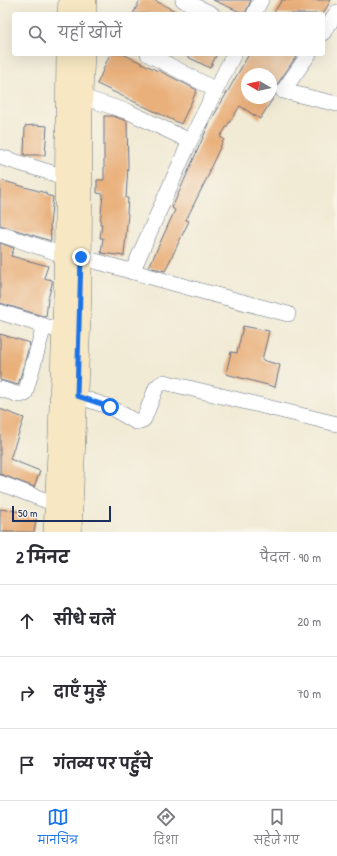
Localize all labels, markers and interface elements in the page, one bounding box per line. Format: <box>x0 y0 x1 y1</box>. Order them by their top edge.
search box <box>12 12 325 56</box>
text: यहाँ खोजें <box>58 22 122 43</box>
icon: search <box>26 23 48 45</box>
north arrow <box>241 68 277 104</box>
route end <box>72 248 90 266</box>
route start <box>101 398 119 416</box>
scale bar <box>12 504 111 523</box>
text: 50 m <box>18 506 38 520</box>
text: 2 मिनट <box>16 545 69 568</box>
text: पैदल · 90 m <box>260 548 321 566</box>
text: सीधे चलें <box>54 609 115 630</box>
icon: ahead <box>16 610 38 632</box>
text: 20 m <box>297 612 321 630</box>
text: दाएँ मुड़ें <box>54 681 106 702</box>
icon: right <box>16 682 38 704</box>
text: 70 m <box>297 684 321 702</box>
text: गंतव्य पर पहुँचे <box>54 753 152 774</box>
icon: arrive <box>16 754 38 776</box>
tab: मानचित्र <box>38 806 78 852</box>
tab: दिशा <box>153 806 178 852</box>
tab: सहेजे गए <box>254 806 299 852</box>

